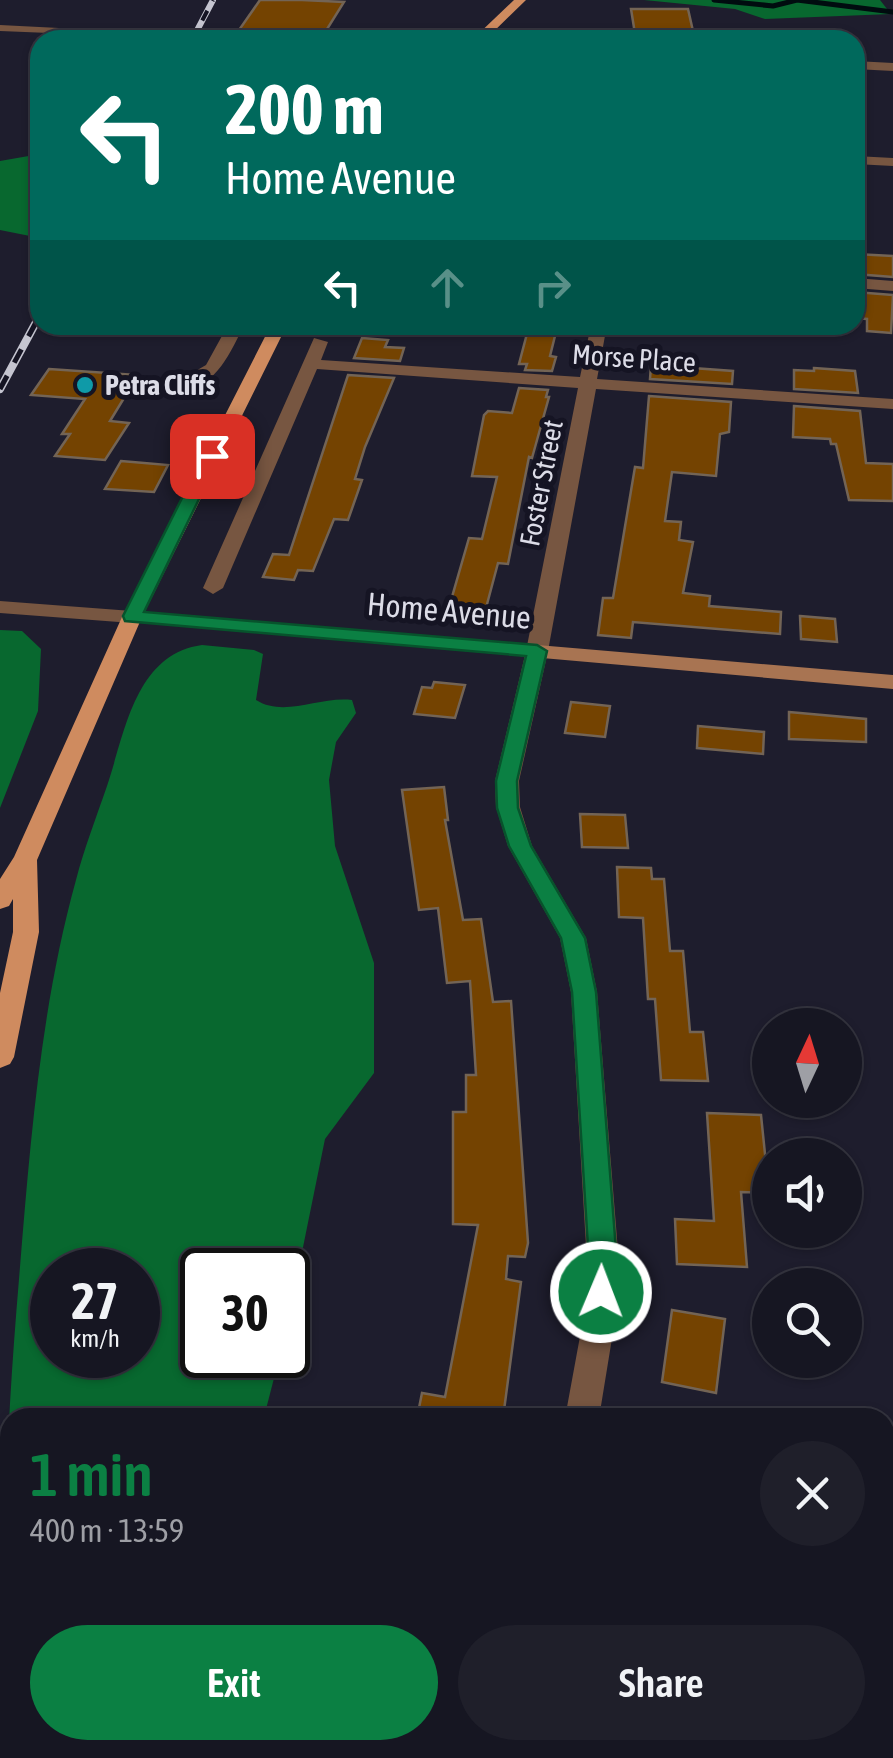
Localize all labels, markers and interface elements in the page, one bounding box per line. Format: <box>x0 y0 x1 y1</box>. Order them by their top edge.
text: 200 m <box>225 69 384 149</box>
icon: left <box>60 70 190 200</box>
text: Home Avenue <box>225 152 456 204</box>
icon: left <box>315 260 370 315</box>
icon: ahead <box>420 260 475 315</box>
icon: right <box>525 260 580 315</box>
street label: Morse Place <box>571 338 697 378</box>
place label: Petra Cliffs <box>105 369 215 401</box>
marker: Petra Cliffs <box>74 374 96 396</box>
pin <box>170 414 255 499</box>
street label: Foster Street <box>513 417 569 549</box>
icon: arrive <box>185 429 240 484</box>
street label: Home Avenue <box>366 585 532 636</box>
north arrow <box>752 1008 862 1118</box>
map controls <box>752 1008 862 1378</box>
button: sound <box>752 1138 862 1248</box>
position arrow <box>549 1240 653 1344</box>
speed limit sign: 30 <box>180 1248 310 1378</box>
button: search <box>752 1268 862 1378</box>
text: 27 <box>71 1272 118 1330</box>
text: km/h <box>70 1324 120 1352</box>
text: 1 min <box>30 1440 153 1509</box>
button: close <box>760 1441 865 1546</box>
text: 400 m · 13:59 <box>30 1512 184 1549</box>
button: Exit <box>30 1625 438 1740</box>
button: Share <box>458 1625 865 1740</box>

